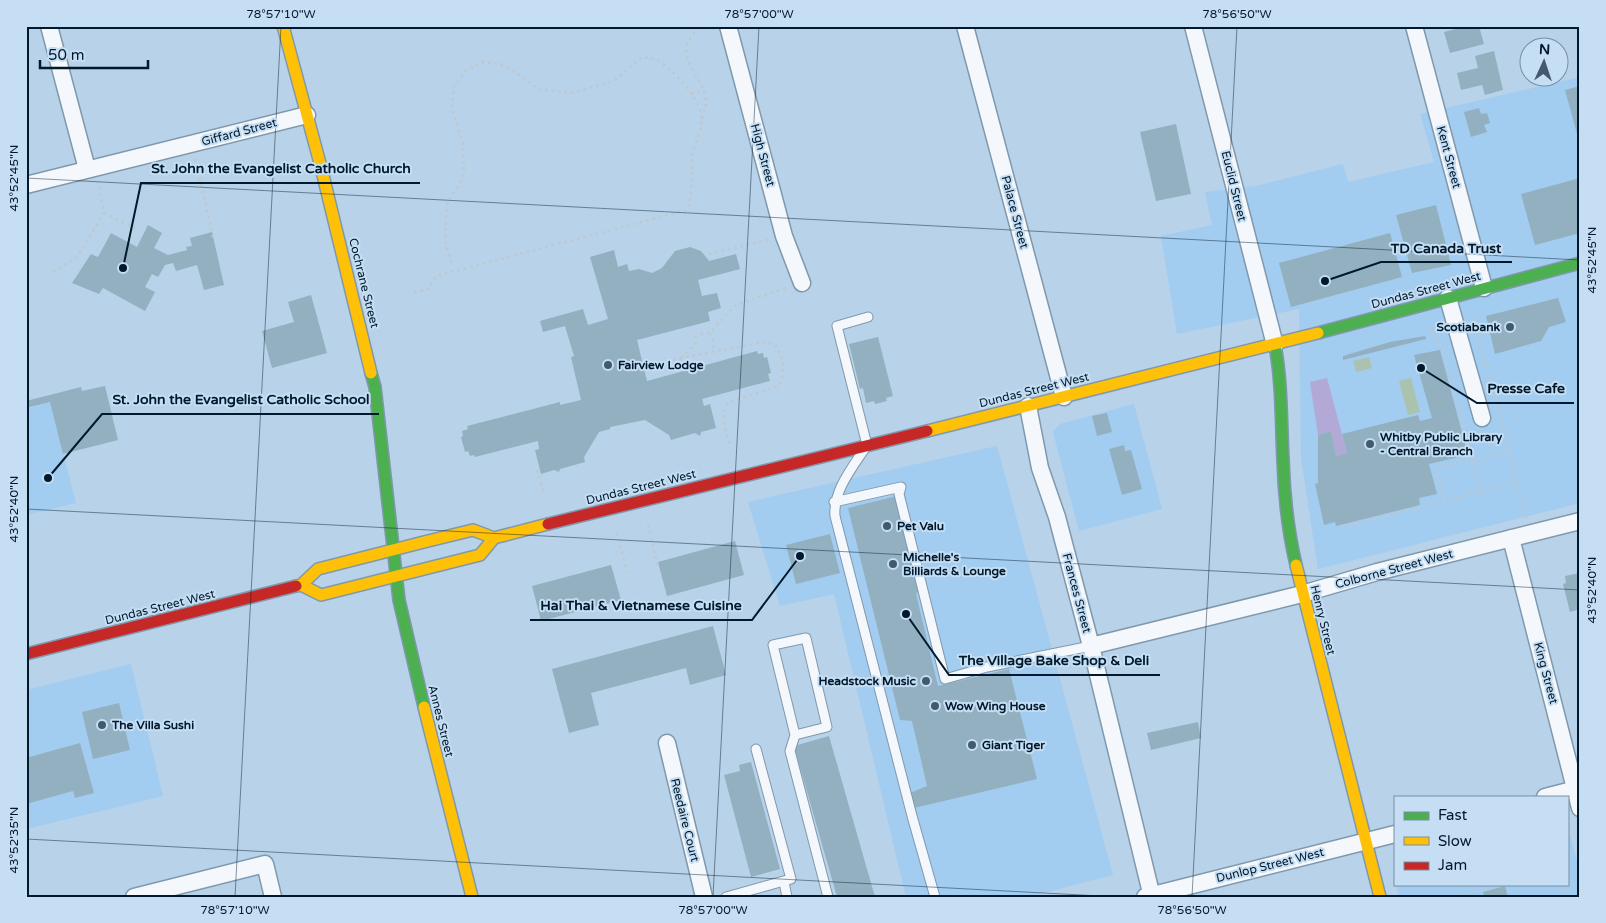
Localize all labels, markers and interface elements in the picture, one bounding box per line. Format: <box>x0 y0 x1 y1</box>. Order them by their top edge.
text: 78°57'10"W <box>246 7 316 21</box>
text: 78°57'00"W <box>724 7 794 21</box>
text: 78°56'50"W <box>1202 7 1272 21</box>
scale bar <box>40 38 148 70</box>
north arrow <box>1518 38 1568 88</box>
text: N <box>1539 41 1551 58</box>
text: 50 m <box>48 46 85 64</box>
street label: Giffard Street <box>200 115 279 149</box>
street label: High Street <box>748 122 778 188</box>
street label: Kent Street <box>1434 124 1464 190</box>
text: 43°52'45"N <box>7 145 21 212</box>
street label: Euclid Street <box>1218 149 1250 223</box>
callout: St. John the Evangelist Catholic Church <box>141 154 420 183</box>
text: St. John the Evangelist Catholic Church <box>151 160 411 177</box>
street label: Palace Street <box>999 174 1032 250</box>
text: 43°52'45"N <box>1585 227 1599 294</box>
callout: TD Canada Trust <box>1381 233 1512 262</box>
street label: Cochrane Street <box>346 237 382 330</box>
text: TD Canada Trust <box>1390 240 1502 257</box>
street label: Dundas Street West <box>1370 269 1483 311</box>
place label: Scotiabank <box>1437 320 1500 334</box>
marker: Scotiabank <box>1504 321 1516 333</box>
place label: Fairview Lodge <box>618 358 704 373</box>
marker: Fairview Lodge <box>602 359 614 371</box>
street label: Dundas Street West <box>978 369 1091 410</box>
callout: Presse Cafe <box>1477 374 1574 403</box>
text: Presse Cafe <box>1487 380 1565 397</box>
callout: St. John the Evangelist Catholic School <box>102 385 379 414</box>
text: St. John the Evangelist Catholic School <box>113 391 369 408</box>
place label: Whitby Public Library - Central Branch <box>1380 430 1503 458</box>
marker: Whitby Public Library - Central Branch <box>1364 438 1376 450</box>
street label: Dundas Street West <box>585 466 698 507</box>
text: 43°52'40"N <box>7 476 21 543</box>
place label: Pet Valu <box>897 519 944 533</box>
marker: Pet Valu <box>881 520 893 532</box>
street label: Colborne Street West <box>1334 546 1455 591</box>
place label: Michelle's Billiards & Lounge <box>903 550 1006 579</box>
street label: Frances Street <box>1060 552 1094 635</box>
text: 43°52'40"N <box>1585 557 1599 624</box>
marker: Michelle's Billiards & Lounge <box>887 558 899 570</box>
street label: Henry Street <box>1308 584 1339 657</box>
street label: Dundas Street West <box>104 586 217 627</box>
callout: Hai Thai & Vietnamese Cuisine <box>530 591 752 620</box>
text: Hai Thai & Vietnamese Cuisine <box>540 597 742 614</box>
street label: King Street <box>1531 641 1561 706</box>
callout: The Village Bake Shop & Deli <box>949 646 1160 675</box>
text: The Village Bake Shop & Deli <box>958 652 1149 669</box>
place label: Headstock Music <box>819 674 917 688</box>
marker: Headstock Music <box>920 675 932 687</box>
street label: Annes Street <box>425 684 457 759</box>
place label: Wow Wing House <box>945 699 1046 714</box>
marker: Wow Wing House <box>929 700 941 712</box>
place label: The Villa Sushi <box>111 718 194 732</box>
marker: The Villa Sushi <box>96 719 108 731</box>
place label: Giant Tiger <box>982 738 1045 753</box>
marker: Giant Tiger <box>966 739 978 751</box>
street label: Reedaire Court <box>668 777 702 864</box>
legend <box>1394 796 1568 886</box>
text: Fast <box>1438 806 1468 824</box>
text: 43°52'35"N <box>7 807 21 874</box>
text: Slow <box>1438 832 1472 850</box>
street label: Dunlop Street West <box>1215 845 1326 885</box>
text: Jam <box>1438 856 1467 874</box>
text: 78°57'10"W <box>200 903 270 917</box>
text: 78°57'00"W <box>678 903 748 917</box>
text: 78°56'50"W <box>1157 903 1227 917</box>

